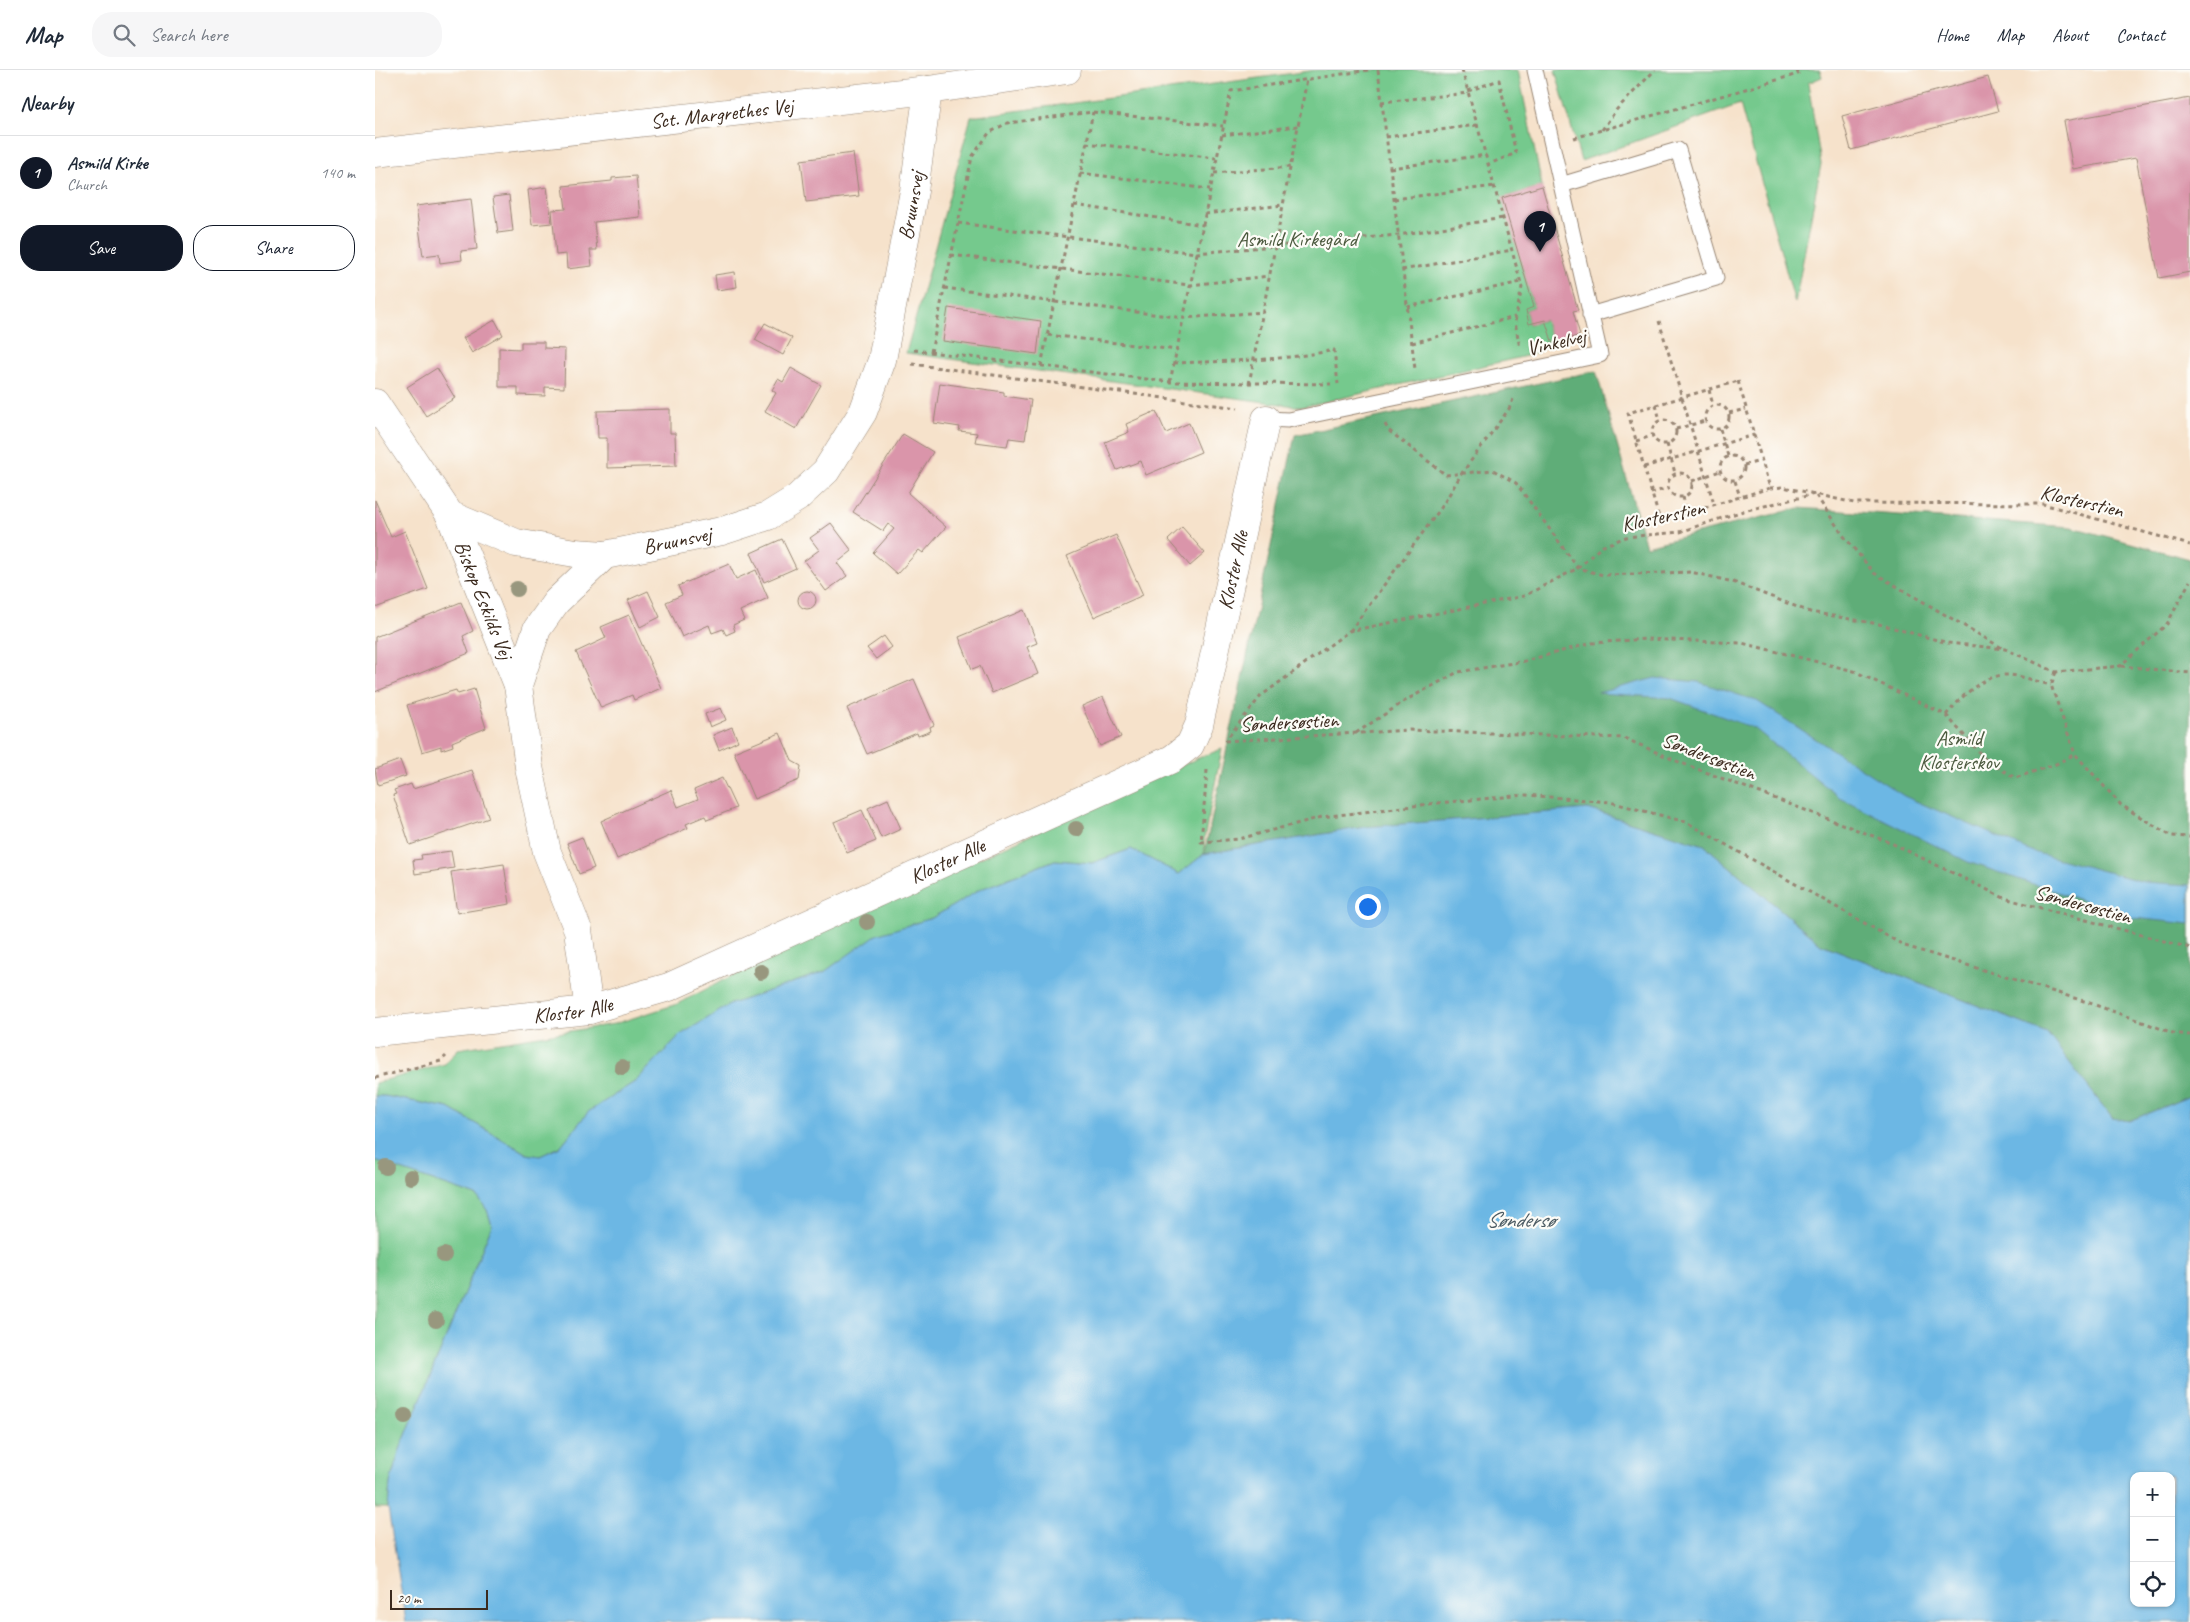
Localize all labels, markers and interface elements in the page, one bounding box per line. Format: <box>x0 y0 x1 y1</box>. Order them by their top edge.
search box <box>92 12 442 57</box>
text: Map <box>25 20 62 50</box>
icon: search <box>110 21 138 49</box>
text: Search here <box>150 23 228 47</box>
text: Home <box>1936 24 1969 46</box>
text: Map <box>1997 24 2024 46</box>
text: About <box>2052 24 2088 46</box>
text: Contact <box>2116 24 2165 46</box>
text: Nearby <box>20 90 73 116</box>
street label: Sct. Margrethes Vej <box>649 92 797 135</box>
text: Asmild Kirke <box>67 151 148 175</box>
text: 1 <box>32 163 40 183</box>
text: 140 m <box>321 163 355 183</box>
street label: Bruunsvej <box>892 167 930 242</box>
text: Church <box>67 175 107 195</box>
pin: 1 <box>1524 211 1556 252</box>
button: Save <box>20 225 183 271</box>
button: Share <box>193 225 355 271</box>
park label: Asmild Kirkegård <box>1237 226 1361 252</box>
street label: Vinkelvej <box>1524 322 1591 361</box>
street label: Klosterstien <box>2038 479 2127 523</box>
street label: Klosterstien <box>1619 494 1708 537</box>
street label: Bruunsvej <box>641 520 716 560</box>
street label: Kloster Alle <box>1212 527 1254 612</box>
street label: Biskop Eskilds Vej <box>449 537 520 665</box>
street label: Søndersøstien <box>1239 706 1340 738</box>
park label: Asmild Klosterskov <box>1919 725 2001 775</box>
street label: Søndersøstien <box>1658 726 1761 786</box>
street label: Kloster Alle <box>906 832 990 889</box>
street label: Søndersøstien <box>2032 879 2135 930</box>
your location <box>1355 894 1381 920</box>
street label: Kloster Alle <box>532 991 617 1029</box>
water label: Søndersø <box>1486 1206 1559 1234</box>
map controls <box>2130 1472 2175 1607</box>
button: + <box>2130 1472 2175 1517</box>
button: − <box>2130 1517 2175 1562</box>
button: locate <box>2130 1562 2175 1607</box>
scale bar <box>390 1587 487 1610</box>
text: 20 m <box>397 1590 421 1607</box>

